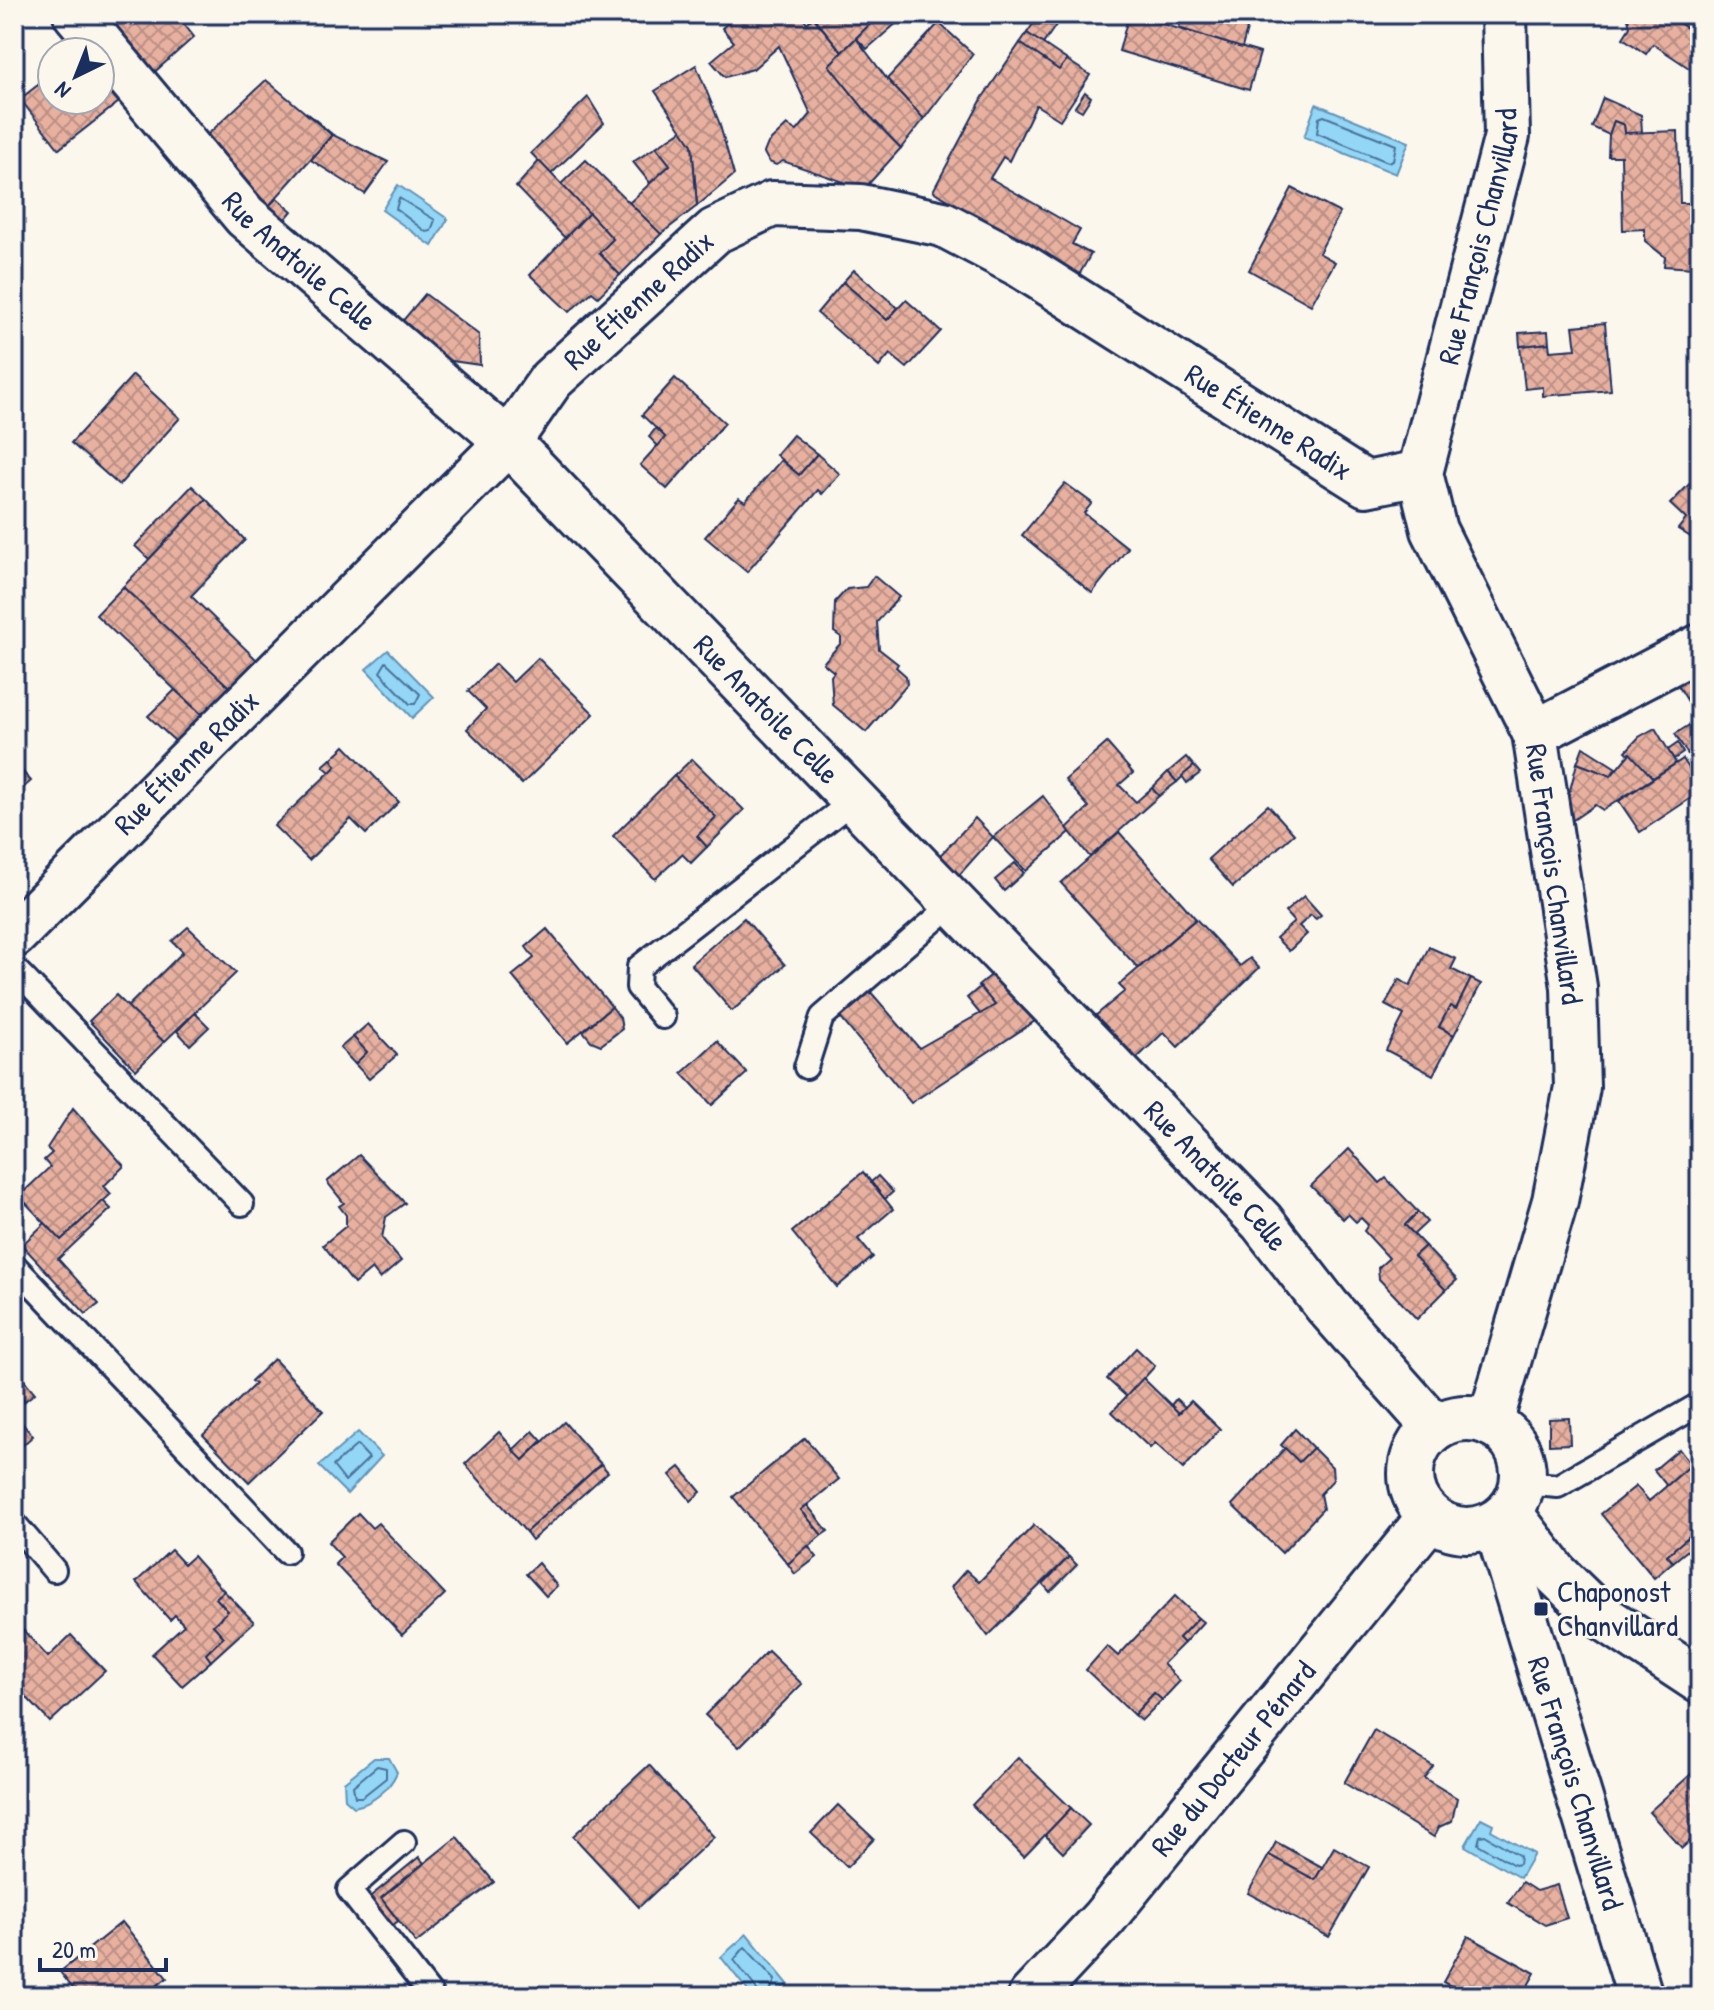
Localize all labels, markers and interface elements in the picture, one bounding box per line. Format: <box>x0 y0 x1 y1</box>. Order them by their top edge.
north arrow <box>36 36 116 116</box>
text: N <box>48 75 77 106</box>
street label: Rue François Chanvillard <box>1428 108 1526 369</box>
street label: Rue Anatoile Celle <box>214 182 386 340</box>
street label: Rue Étienne Radix <box>554 221 722 378</box>
street label: Rue Étienne Radix <box>1178 354 1360 489</box>
street label: Rue Anatoile Celle <box>685 625 849 792</box>
street label: Rue Étienne Radix <box>105 681 267 843</box>
street label: Rue François Chanvillard <box>1517 741 1593 1007</box>
street label: Rue Anatoile Celle <box>1136 1091 1298 1259</box>
place label: Chaponost Chanvillard <box>1557 1571 1678 1645</box>
marker: Chaponost Chanvillard <box>1532 1600 1550 1618</box>
street label: Rue François Chanvillard <box>1519 1651 1634 1915</box>
street label: Rue du Docteur Pénard <box>1141 1652 1324 1864</box>
scale bar <box>40 1922 166 1972</box>
text: 20 m <box>52 1933 96 1965</box>

